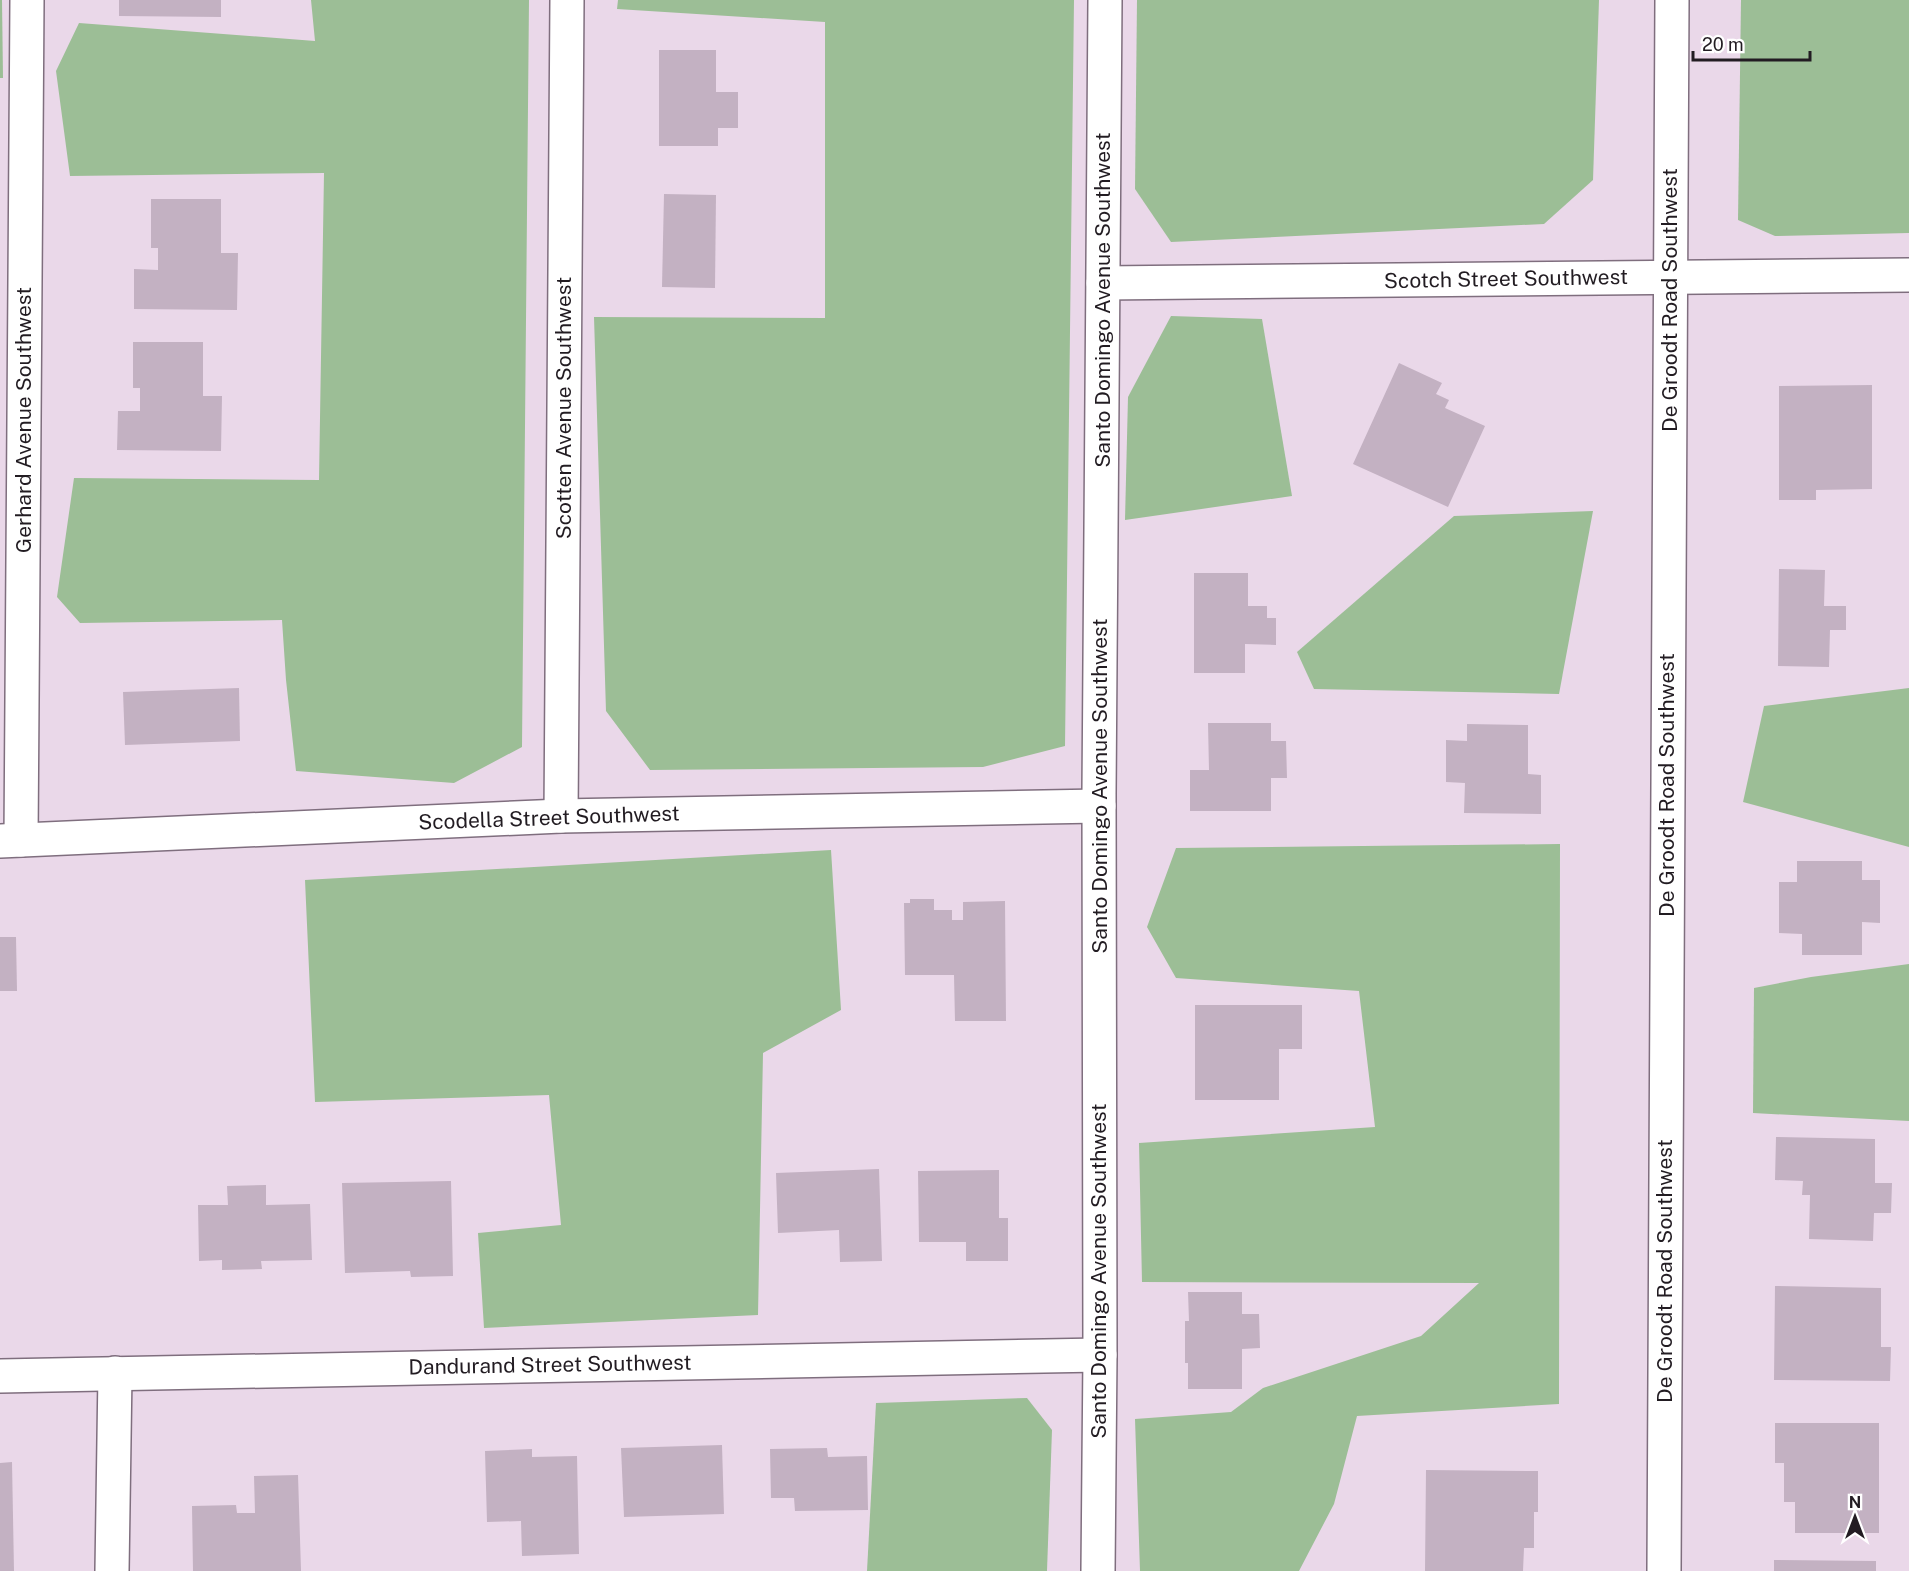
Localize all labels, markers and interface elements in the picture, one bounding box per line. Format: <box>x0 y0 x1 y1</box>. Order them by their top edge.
scale bar <box>1693 24 1810 62</box>
text: 20 m <box>1702 34 1744 55</box>
street label: Santo Domingo Avenue Southwest <box>1090 132 1115 468</box>
street label: De Groodt Road Southwest <box>1657 168 1682 432</box>
street label: Scotch Street Southwest <box>1384 264 1628 293</box>
street label: Scotten Avenue Southwest <box>551 277 576 539</box>
street label: Gerhard Avenue Southwest <box>11 287 36 553</box>
street label: Santo Domingo Avenue Southwest <box>1087 618 1112 954</box>
street label: De Groodt Road Southwest <box>1654 653 1679 917</box>
street label: Scodella Street Southwest <box>418 800 680 835</box>
street label: Santo Domingo Avenue Southwest <box>1086 1103 1111 1439</box>
street label: De Groodt Road Southwest <box>1652 1139 1677 1403</box>
street label: Dandurand Street Southwest <box>408 1350 692 1379</box>
north arrow <box>1825 1487 1885 1547</box>
text: N <box>1849 1493 1861 1512</box>

